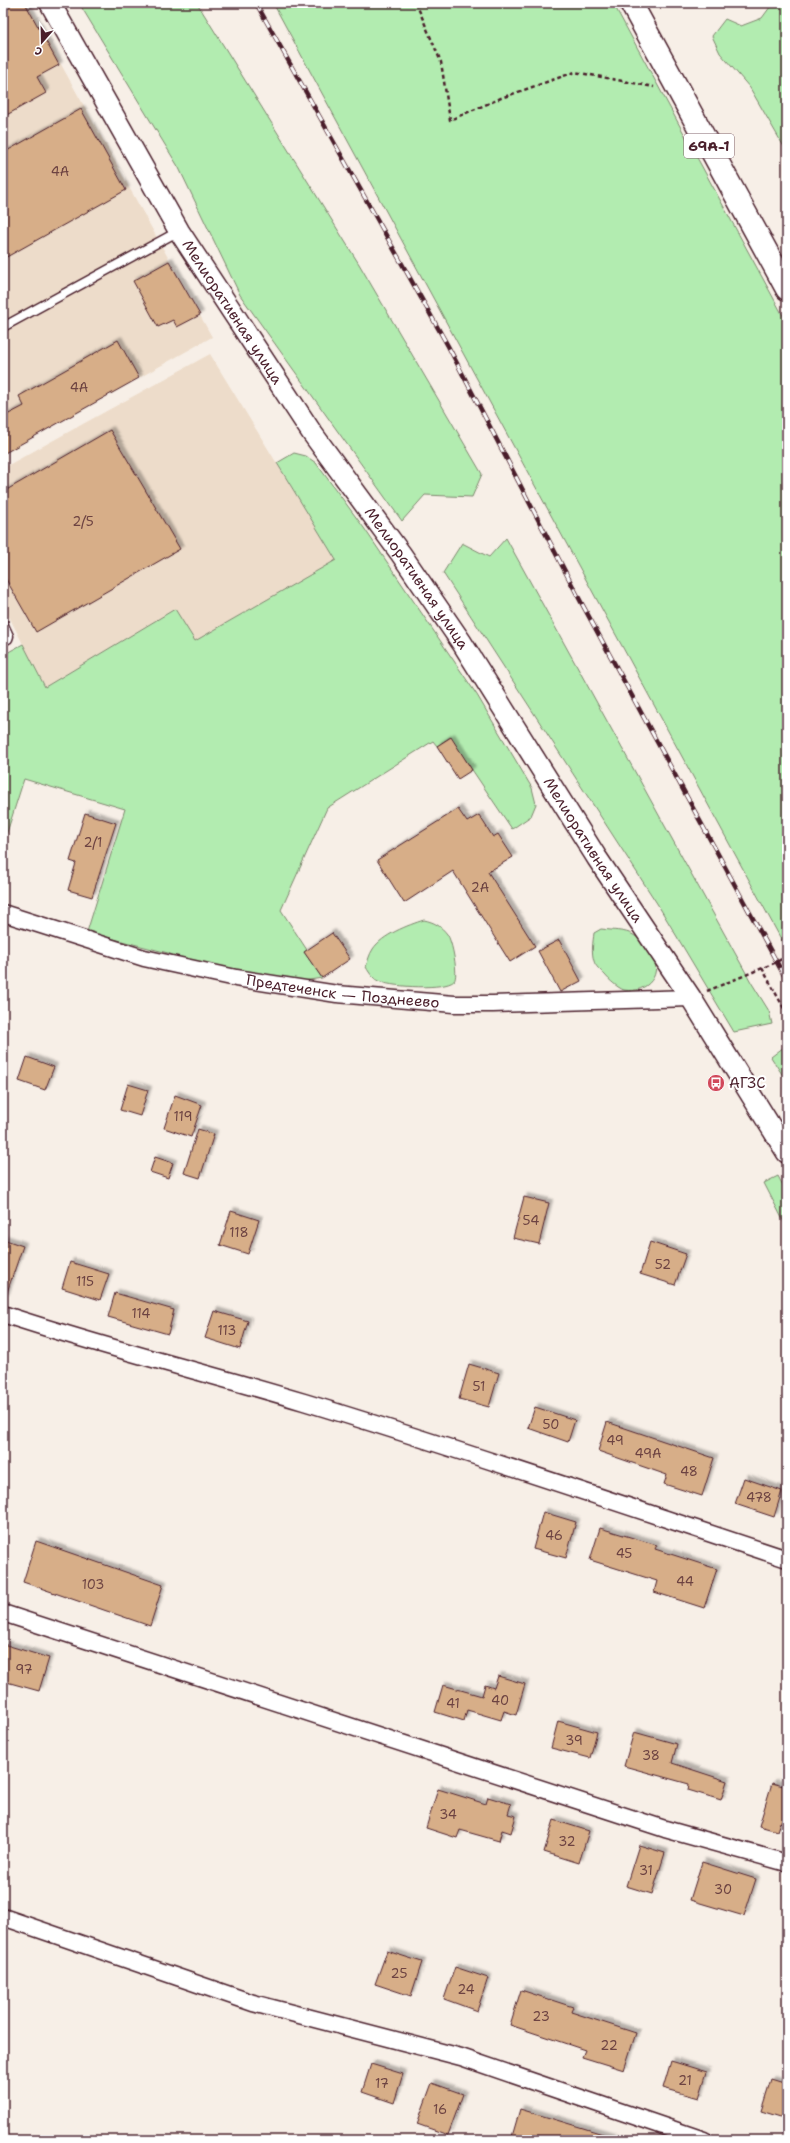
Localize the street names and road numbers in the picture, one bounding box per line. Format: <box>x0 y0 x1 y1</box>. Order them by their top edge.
road number: 69А-1 <box>684 134 734 158</box>
street label: Мелиоративная улица <box>177 236 288 389</box>
street label: Мелиоративная улица <box>360 503 474 654</box>
street label: Мелиоративная улица <box>539 774 648 927</box>
street label: Предтеченск — Позднеево <box>245 970 440 1013</box>

